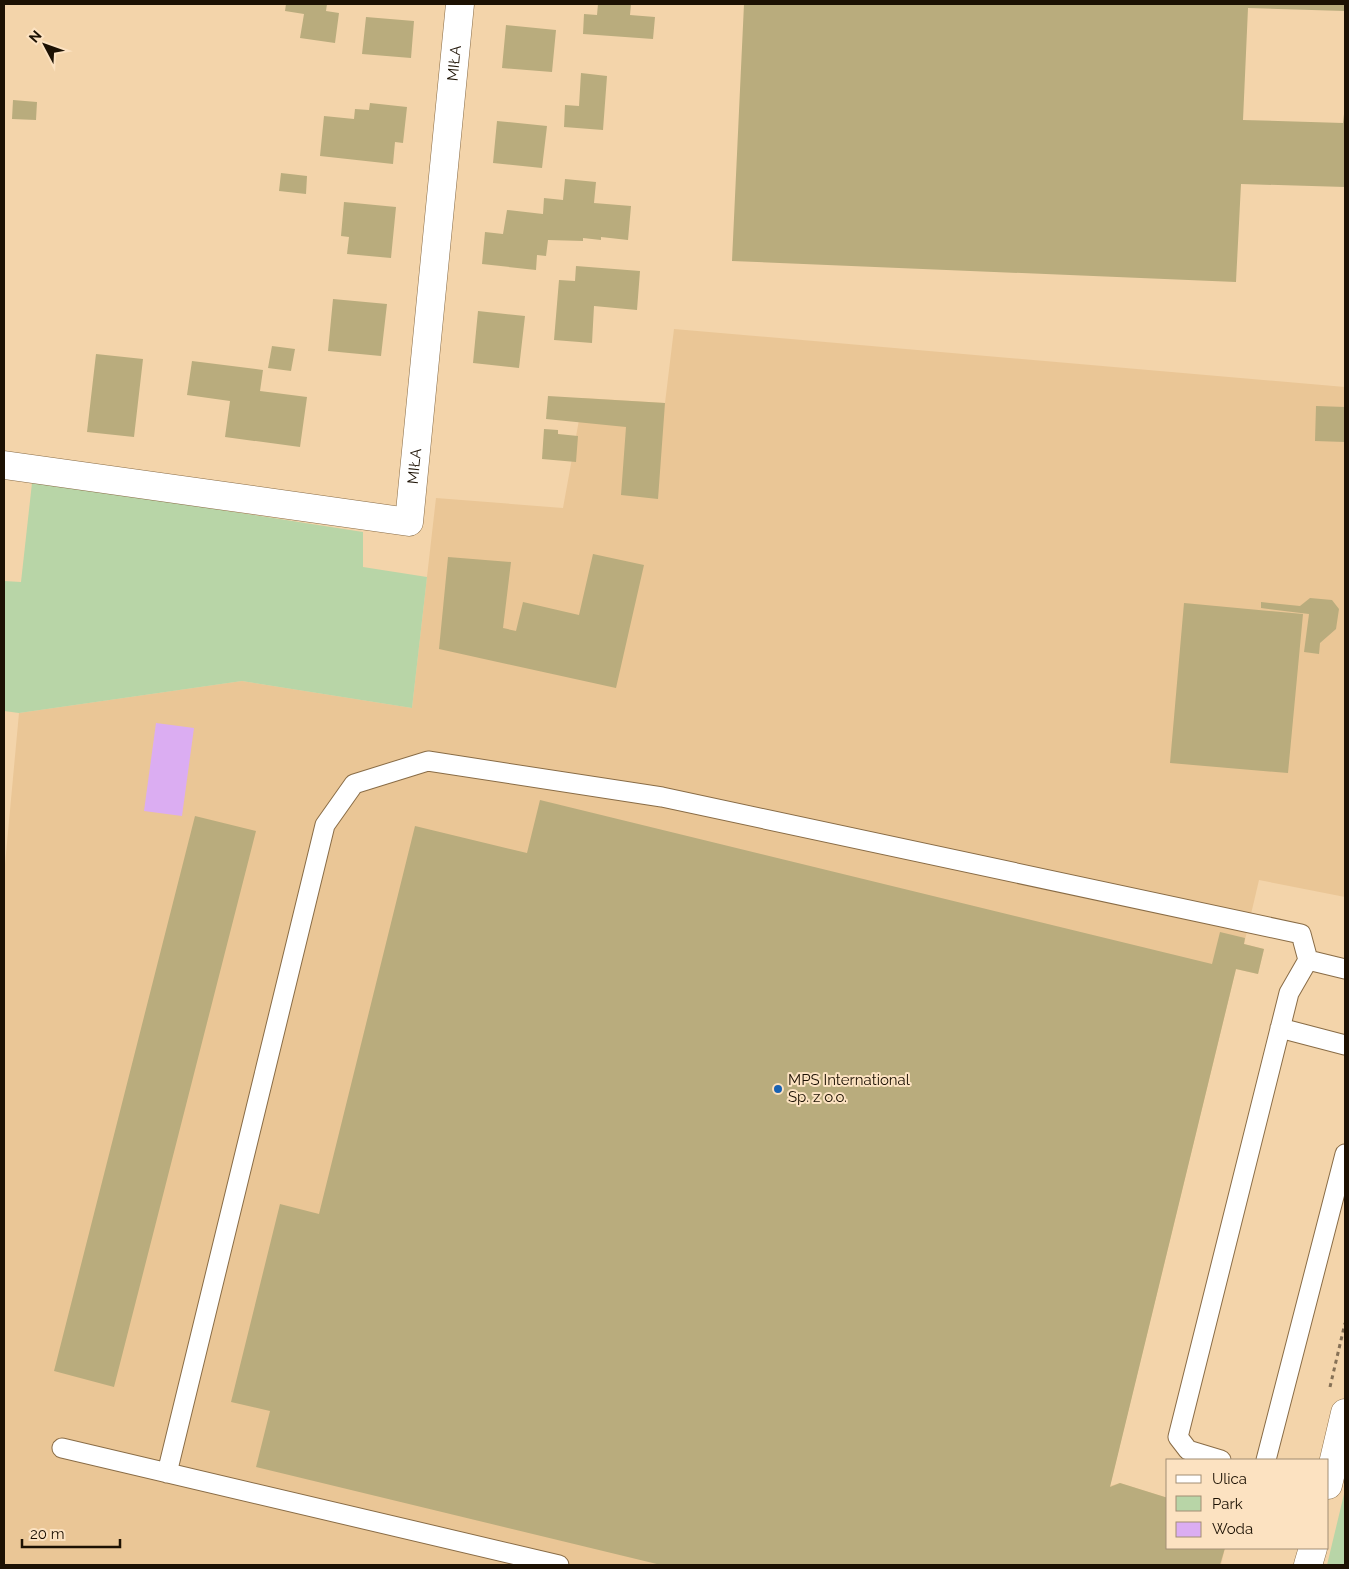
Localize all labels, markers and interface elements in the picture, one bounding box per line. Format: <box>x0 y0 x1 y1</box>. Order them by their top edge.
north arrow <box>20 20 70 70</box>
text: N <box>26 27 45 46</box>
street label: MIŁA <box>443 44 465 82</box>
street label: MIŁA <box>404 448 425 485</box>
place label: MPS International Sp. z o.o. <box>788 1071 911 1106</box>
marker: MPS International Sp. z o.o. <box>772 1083 784 1095</box>
legend <box>1166 1459 1329 1549</box>
text: Ulica <box>1212 1470 1247 1488</box>
text: Park <box>1212 1495 1243 1513</box>
scale bar <box>22 1516 120 1548</box>
text: Woda <box>1212 1520 1253 1538</box>
text: 20 m <box>30 1525 65 1543</box>

